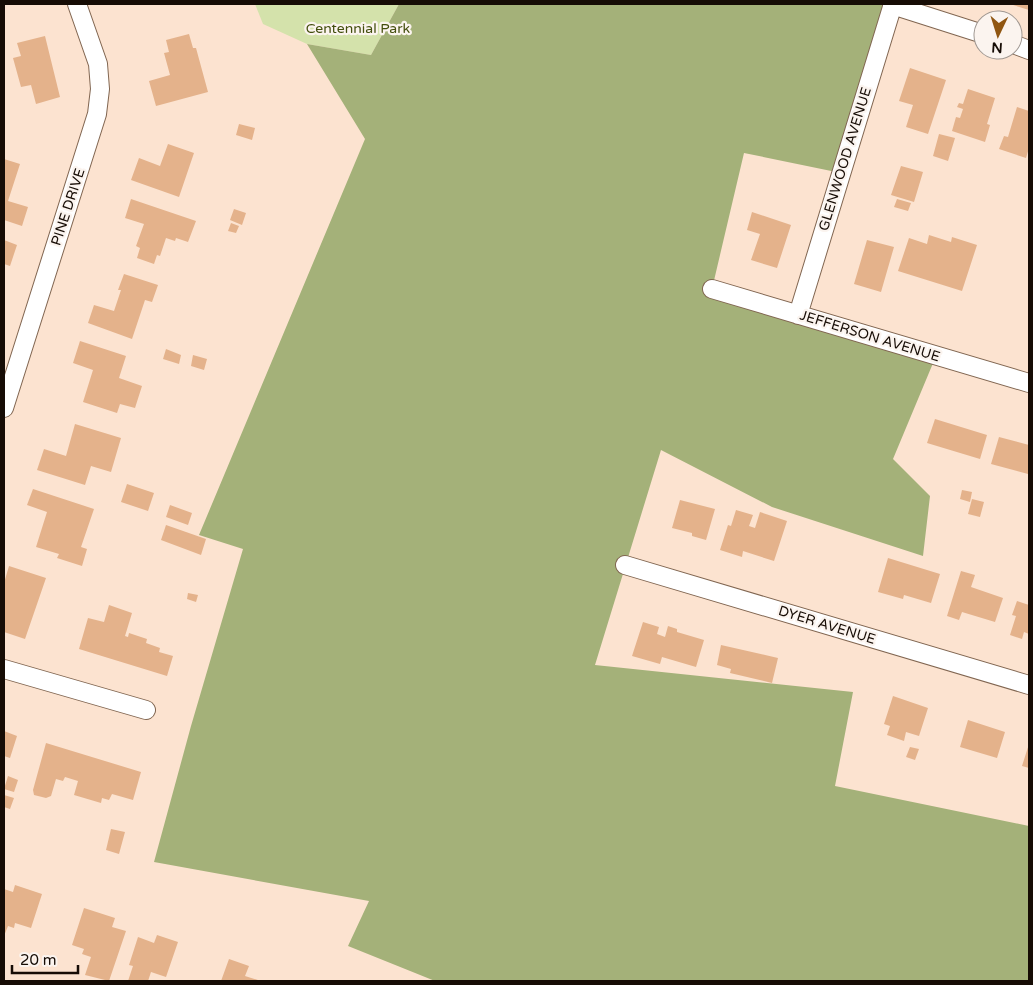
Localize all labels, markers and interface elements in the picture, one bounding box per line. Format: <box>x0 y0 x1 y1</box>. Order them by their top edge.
north arrow <box>973 10 1023 60</box>
park label: Centennial Park <box>306 20 411 37</box>
text: N <box>991 39 1003 56</box>
street label: GLENWOOD AVENUE <box>815 85 875 233</box>
street label: PINE DRIVE <box>48 166 89 248</box>
street label: JEFFERSON AVENUE <box>798 307 942 365</box>
street label: DYER AVENUE <box>776 602 878 648</box>
scale bar <box>12 942 79 974</box>
text: 20 m <box>20 951 57 969</box>

